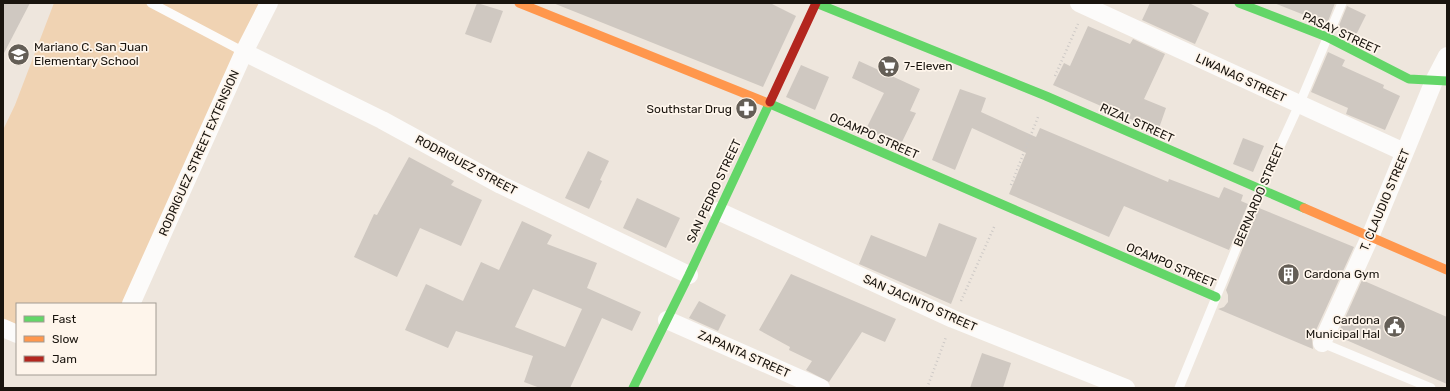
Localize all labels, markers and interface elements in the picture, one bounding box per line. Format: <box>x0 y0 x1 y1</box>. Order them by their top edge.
street label: PASAY STREET <box>1300 9 1382 57</box>
place label: Mariano C. San Juan Elementary School <box>34 40 148 68</box>
school or university icon: Mariano C. San Juan Elementary School <box>6 41 32 67</box>
street label: LIWANAG STREET <box>1193 51 1289 105</box>
supermarket icon: 7-Eleven <box>876 53 902 79</box>
place label: 7-Eleven <box>904 59 953 73</box>
street label: RODRIGUEZ STREET EXTENSION <box>156 68 242 238</box>
pharmacy icon: Southstar Drug <box>734 96 760 122</box>
street label: RIZAL STREET <box>1098 100 1176 146</box>
place label: Southstar Drug <box>647 102 732 116</box>
street label: OCAMPO STREET <box>827 110 921 162</box>
street label: RODRIGUEZ STREET <box>413 132 519 198</box>
street label: SAN PEDRO STREET <box>684 137 744 245</box>
street label: BERNARDO STREET <box>1231 141 1287 249</box>
street label: T. CLAUDIO STREET <box>1357 147 1413 253</box>
street label: OCAMPO STREET <box>1124 240 1218 290</box>
building icon: Cardona Gym <box>1276 261 1302 287</box>
place label: Cardona Gym <box>1304 267 1379 281</box>
street label: SAN JACINTO STREET <box>861 272 979 334</box>
legend <box>16 303 156 375</box>
text: Fast <box>52 312 76 326</box>
place label: Cardona Municipal Hal <box>1306 313 1380 341</box>
public building icon: Cardona Municipal Hal <box>1382 314 1408 340</box>
street label: ZAPANTA STREET <box>696 327 792 381</box>
text: Slow <box>52 332 79 346</box>
text: Jam <box>52 352 77 366</box>

